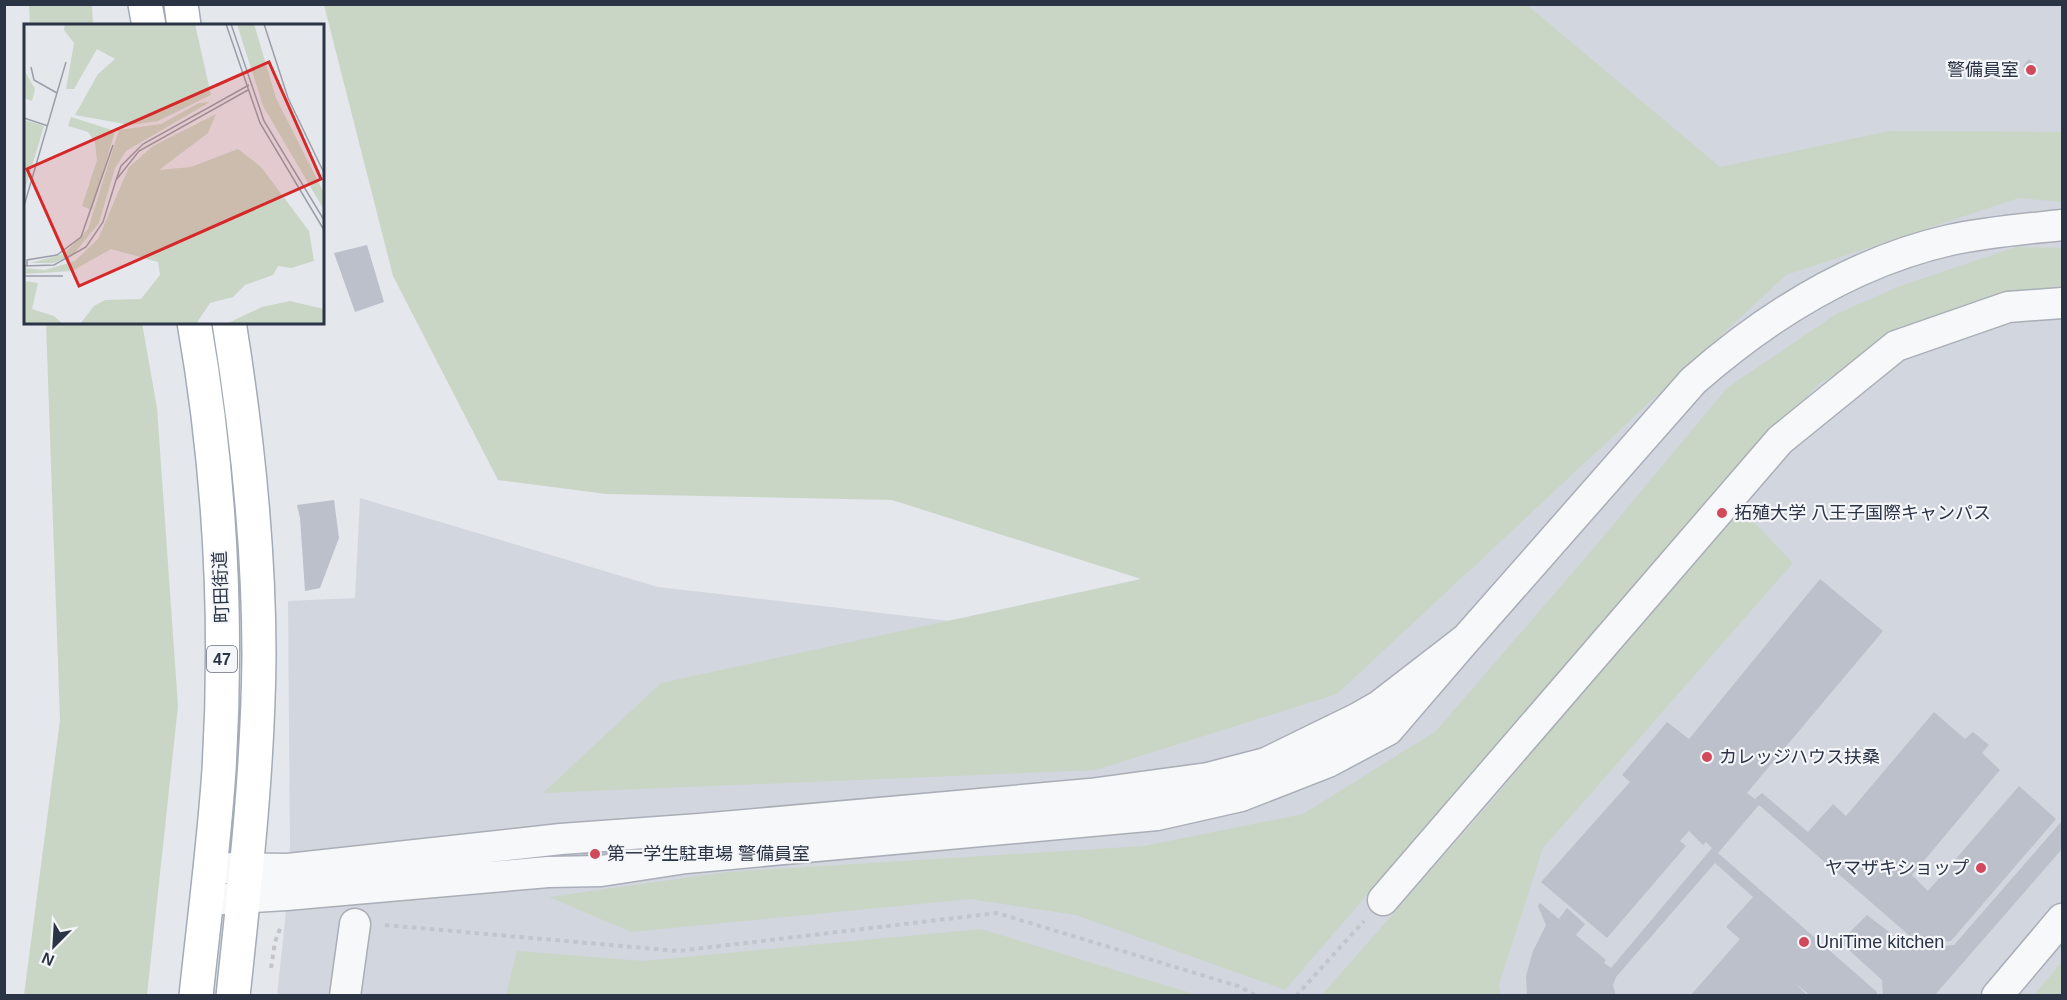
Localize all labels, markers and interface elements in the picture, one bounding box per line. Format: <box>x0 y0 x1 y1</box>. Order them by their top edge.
inset map <box>24 24 324 324</box>
place label: 警備員室 <box>1947 60 2019 80</box>
marker: 警備員室 <box>2024 63 2038 77</box>
place label: 拓殖大学 八王子国際キャンパス <box>1734 503 1991 523</box>
marker: 拓殖大学 八王子国際キャンパス <box>1715 506 1729 520</box>
street label: 町田街道 <box>210 551 232 623</box>
road number: 47 <box>207 646 237 672</box>
place label: カレッジハウス扶桑 <box>1719 747 1880 767</box>
marker: カレッジハウス扶桑 <box>1700 750 1714 764</box>
place label: 第一学生駐車場 警備員室 <box>607 844 810 864</box>
marker: 第一学生駐車場 警備員室 <box>588 847 602 861</box>
place label: ヤマザキショップ <box>1825 858 1969 878</box>
marker: ヤマザキショップ <box>1974 861 1988 875</box>
north arrow <box>24 916 84 976</box>
place label: UniTime kitchen <box>1816 932 1944 952</box>
marker: UniTime kitchen <box>1797 935 1811 949</box>
text: N <box>39 949 57 969</box>

